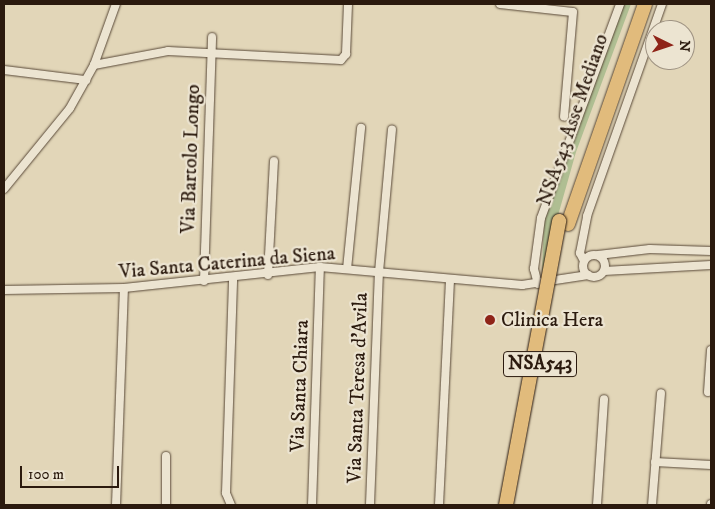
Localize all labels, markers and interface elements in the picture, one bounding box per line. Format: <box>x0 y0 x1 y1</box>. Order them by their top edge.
north arrow <box>645 20 695 70</box>
street label: NSA543 Asse Mediano <box>532 31 614 209</box>
text: N <box>675 40 693 52</box>
street label: Via Bartolo Longo <box>176 84 206 234</box>
street label: Via Santa Caterina da Siena <box>118 242 336 284</box>
street label: Via Santa Teresa d'Avila <box>343 292 373 484</box>
place label: Clinica Hera <box>501 308 603 332</box>
marker: Clinica Hera <box>483 313 497 327</box>
street label: Via Santa Chiara <box>286 319 314 453</box>
road number: NSA543 <box>502 348 578 380</box>
scale bar <box>22 456 121 488</box>
text: 100 m <box>28 465 64 484</box>

